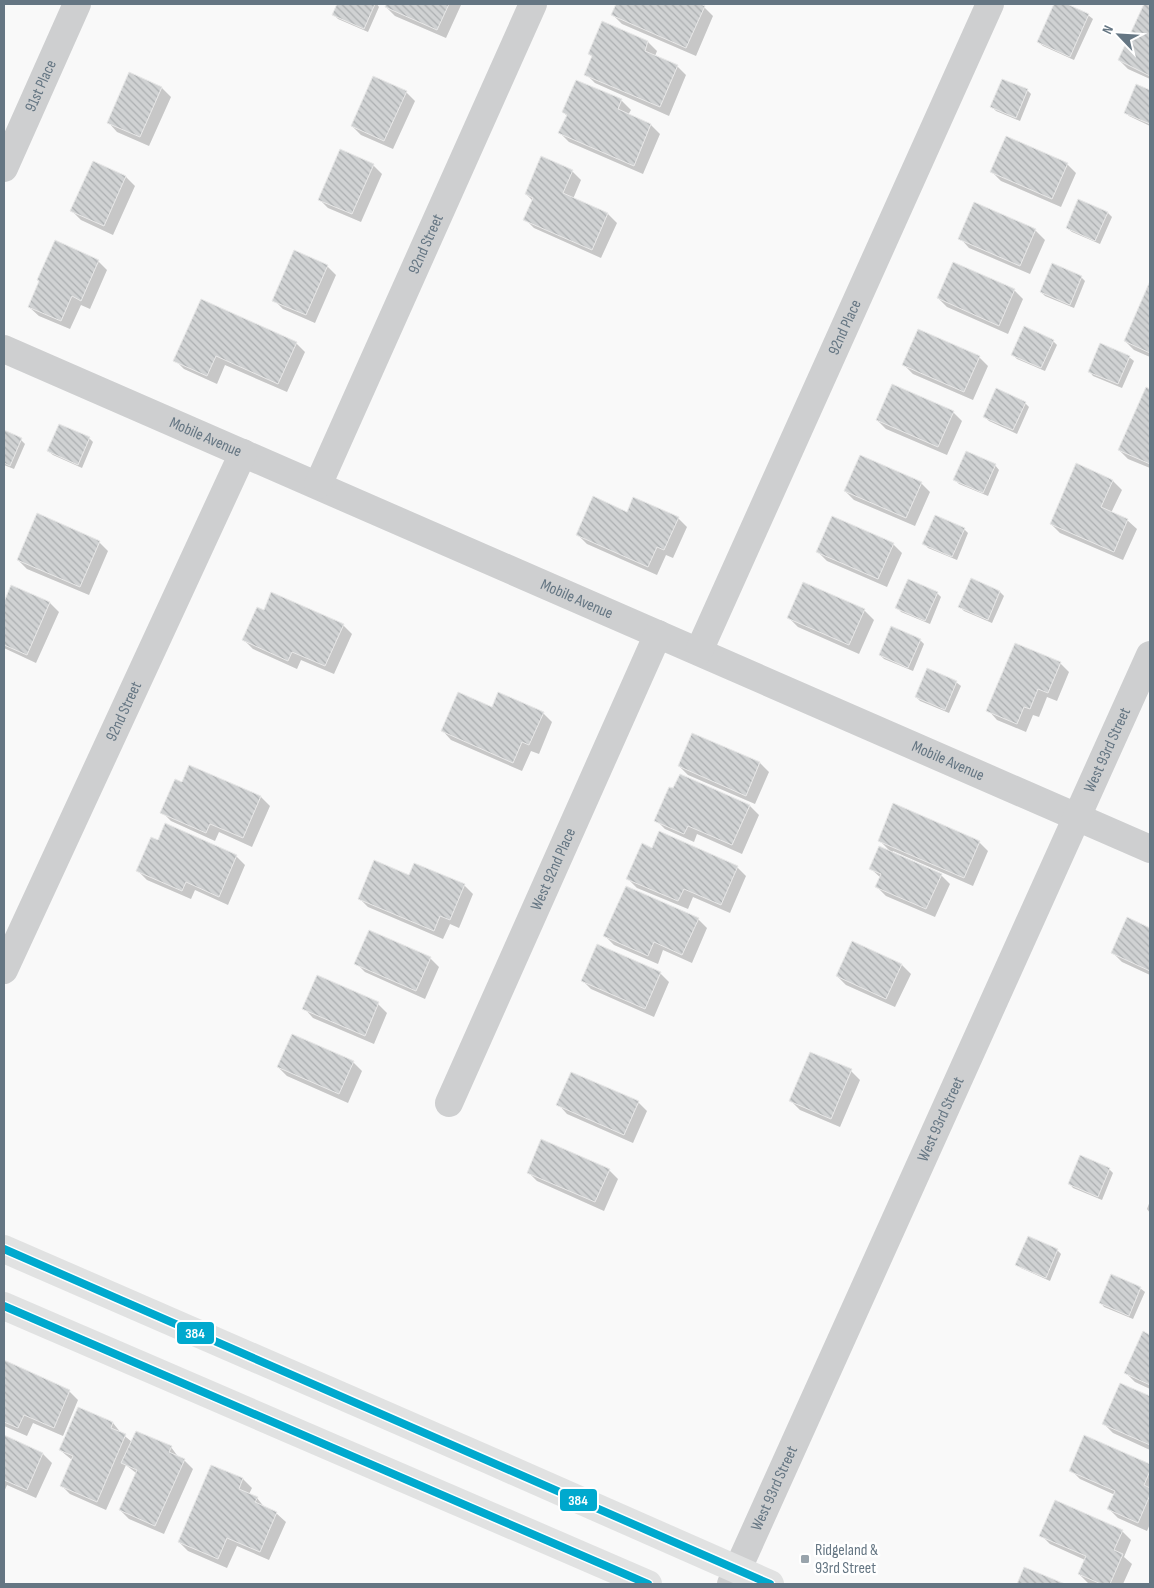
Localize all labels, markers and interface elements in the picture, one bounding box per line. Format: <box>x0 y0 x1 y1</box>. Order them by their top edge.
north arrow <box>1094 10 1144 60</box>
text: N <box>1098 23 1117 37</box>
street label: 91st Place <box>21 57 60 115</box>
street label: 92nd Street <box>404 211 447 277</box>
street label: 92nd Place <box>824 297 865 358</box>
street label: Mobile Avenue <box>167 413 245 461</box>
street label: Mobile Avenue <box>538 575 616 623</box>
street label: 92nd Street <box>102 678 146 744</box>
street label: West 93rd Street <box>1080 704 1135 795</box>
street label: Mobile Avenue <box>909 737 987 785</box>
street label: West 92nd Place <box>527 825 580 913</box>
street label: West 93rd Street <box>913 1074 968 1164</box>
line badge: 384 <box>176 1321 215 1345</box>
text: 384 <box>185 1325 205 1342</box>
street label: West 93rd Street <box>747 1443 802 1534</box>
line badge: 384 <box>559 1488 598 1512</box>
text: 384 <box>568 1492 588 1509</box>
place label: Ridgeland & 93rd Street <box>815 1541 878 1578</box>
marker: Ridgeland & 93rd Street <box>799 1553 811 1565</box>

